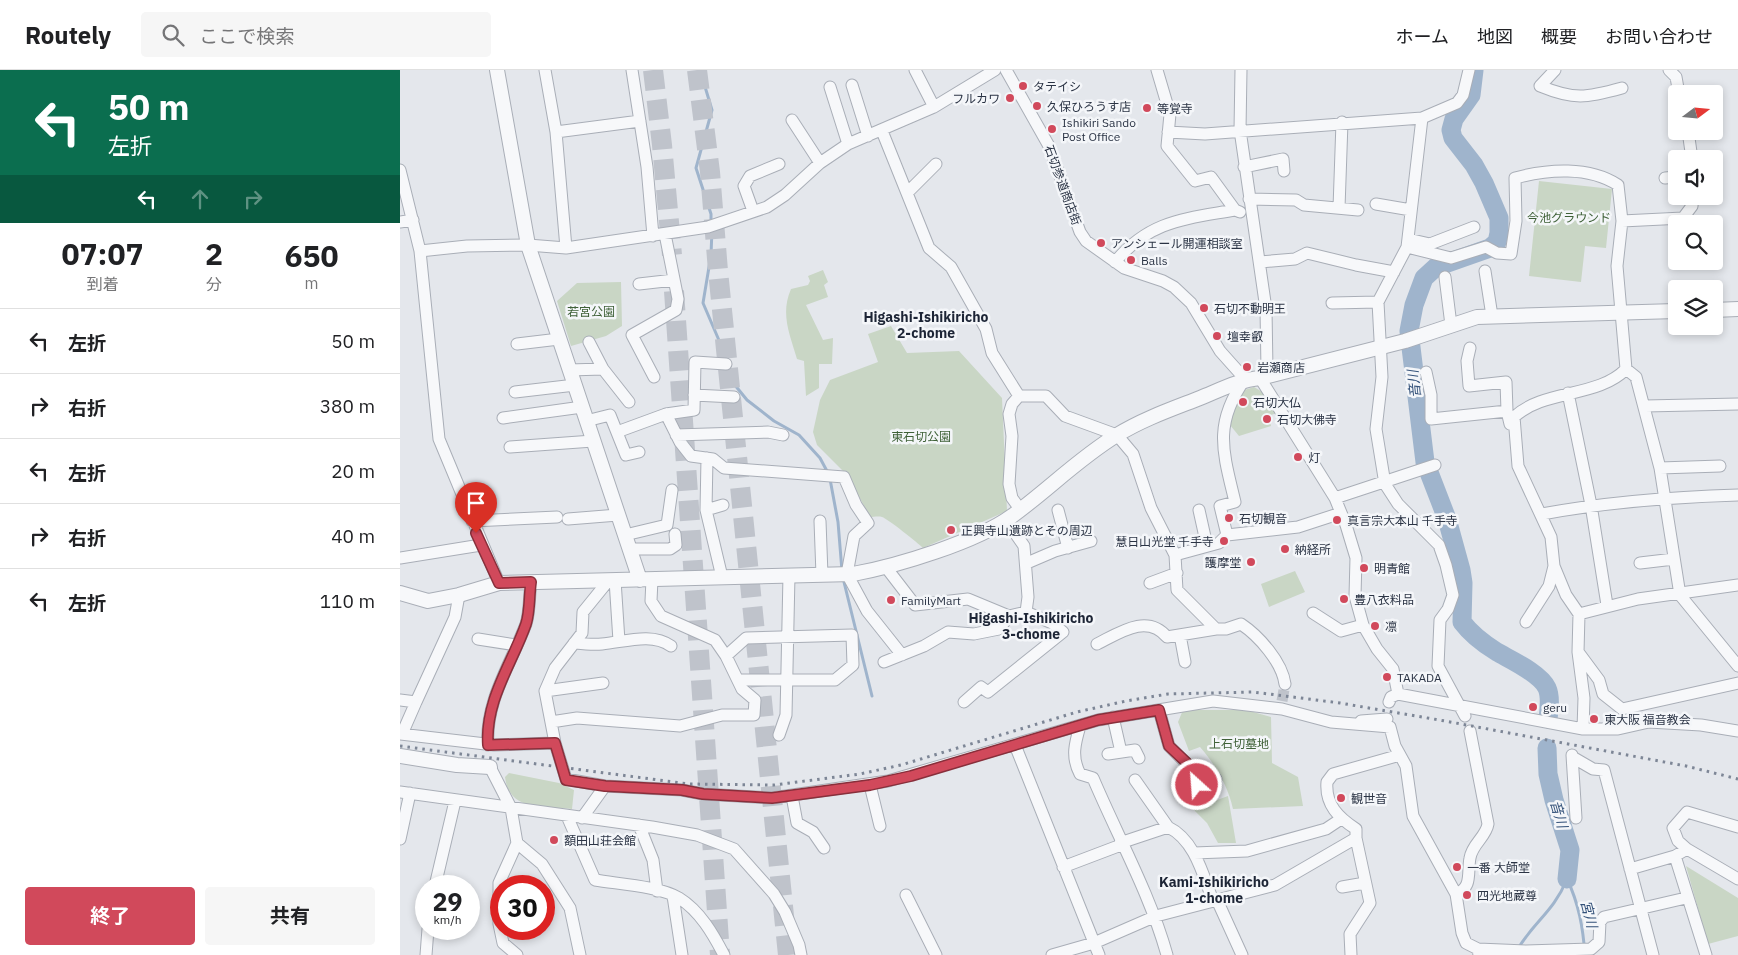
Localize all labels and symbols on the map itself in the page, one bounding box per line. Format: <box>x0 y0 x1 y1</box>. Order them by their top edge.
place label: タテイシ <box>1033 79 1081 94</box>
marker: タテイシ <box>1017 80 1029 92</box>
north arrow <box>1668 85 1722 140</box>
place label: フルカワ <box>952 91 1000 106</box>
marker: フルカワ <box>1004 92 1016 104</box>
place label: 久保ひろうす店 <box>1047 99 1131 114</box>
marker: 久保ひろうす店 <box>1031 100 1043 112</box>
place label: 等覚寺 <box>1157 101 1193 116</box>
marker: 等覚寺 <box>1141 102 1153 114</box>
place label: Ishikiri Sando Post Office <box>1062 115 1136 144</box>
marker: Ishikiri Sando Post Office <box>1046 123 1058 135</box>
street label: 石切参道商店街 <box>1042 143 1084 227</box>
park label: 今池グラウンド <box>1527 210 1611 225</box>
place label: アンシェール開運相談室 <box>1111 236 1243 251</box>
marker: アンシェール開運相談室 <box>1095 237 1107 249</box>
place label: Balls <box>1141 253 1168 268</box>
marker: Balls <box>1125 254 1137 266</box>
place label: 石切不動明王 <box>1214 301 1286 316</box>
marker: 石切不動明王 <box>1198 302 1210 314</box>
park label: 若宮公園 <box>567 304 615 319</box>
district label: Higashi-Ishikiricho 2-chome <box>863 308 989 342</box>
place label: 壇幸叡 <box>1227 329 1263 344</box>
marker: 壇幸叡 <box>1211 330 1223 342</box>
place label: 岩瀬商店 <box>1257 360 1305 375</box>
marker: 岩瀬商店 <box>1241 361 1253 373</box>
water label: 音川 <box>1403 367 1424 399</box>
place label: 石切大仏 <box>1253 395 1301 410</box>
marker: 石切大仏 <box>1237 396 1249 408</box>
place label: 石切大佛寺 <box>1277 412 1337 427</box>
marker: 石切大佛寺 <box>1261 413 1273 425</box>
park label: 東石切公園 <box>891 429 951 444</box>
place label: 灯 <box>1308 450 1320 465</box>
marker: 灯 <box>1292 451 1304 463</box>
pin <box>455 482 497 533</box>
place label: 石切観音 <box>1239 511 1287 526</box>
marker: 石切観音 <box>1223 512 1235 524</box>
place label: 真言宗大本山 千手寺 <box>1347 513 1458 528</box>
marker: 真言宗大本山 千手寺 <box>1331 514 1343 526</box>
place label: 正興寺山遺跡とその周辺 <box>961 523 1093 538</box>
marker: 正興寺山遺跡とその周辺 <box>945 524 957 536</box>
place label: 慧日山光堂 千手寺 <box>1115 534 1214 549</box>
marker: 慧日山光堂 千手寺 <box>1218 535 1230 547</box>
place label: 納経所 <box>1295 542 1331 557</box>
marker: 納経所 <box>1279 543 1291 555</box>
place label: 護摩堂 <box>1205 555 1241 570</box>
marker: 護摩堂 <box>1245 556 1257 568</box>
place label: 明青館 <box>1374 561 1410 576</box>
marker: 明青館 <box>1358 562 1370 574</box>
place label: 豊八衣料品 <box>1354 592 1414 607</box>
place label: FamilyMart <box>901 593 961 608</box>
marker: 豊八衣料品 <box>1338 593 1350 605</box>
marker: FamilyMart <box>885 594 897 606</box>
district label: Higashi-Ishikiricho 3-chome <box>968 609 1094 643</box>
place label: 凛 <box>1385 619 1397 634</box>
marker: 凛 <box>1369 620 1381 632</box>
place label: TAKADA <box>1397 670 1442 685</box>
marker: TAKADA <box>1381 671 1393 683</box>
place label: geru <box>1543 700 1567 715</box>
marker: geru <box>1527 701 1539 713</box>
place label: 東大阪 福音教会 <box>1604 712 1691 727</box>
marker: 東大阪 福音教会 <box>1588 713 1600 725</box>
park label: 上石切墓地 <box>1209 736 1269 751</box>
position arrow <box>1170 758 1222 810</box>
place label: 観世音 <box>1351 791 1387 806</box>
marker: 観世音 <box>1335 792 1347 804</box>
water label: 音川 <box>1546 798 1572 832</box>
place label: 額田山荘会館 <box>564 833 636 848</box>
marker: 額田山荘会館 <box>548 834 560 846</box>
place label: 一番 大師堂 <box>1467 860 1530 875</box>
marker: 一番 大師堂 <box>1451 861 1463 873</box>
district label: Kami-Ishikiricho 1-chome <box>1159 873 1269 907</box>
speed limit sign: 30 <box>490 875 555 940</box>
place label: 四光地蔵尊 <box>1477 888 1537 903</box>
marker: 四光地蔵尊 <box>1461 889 1473 901</box>
water label: 宮川 <box>1577 898 1602 932</box>

